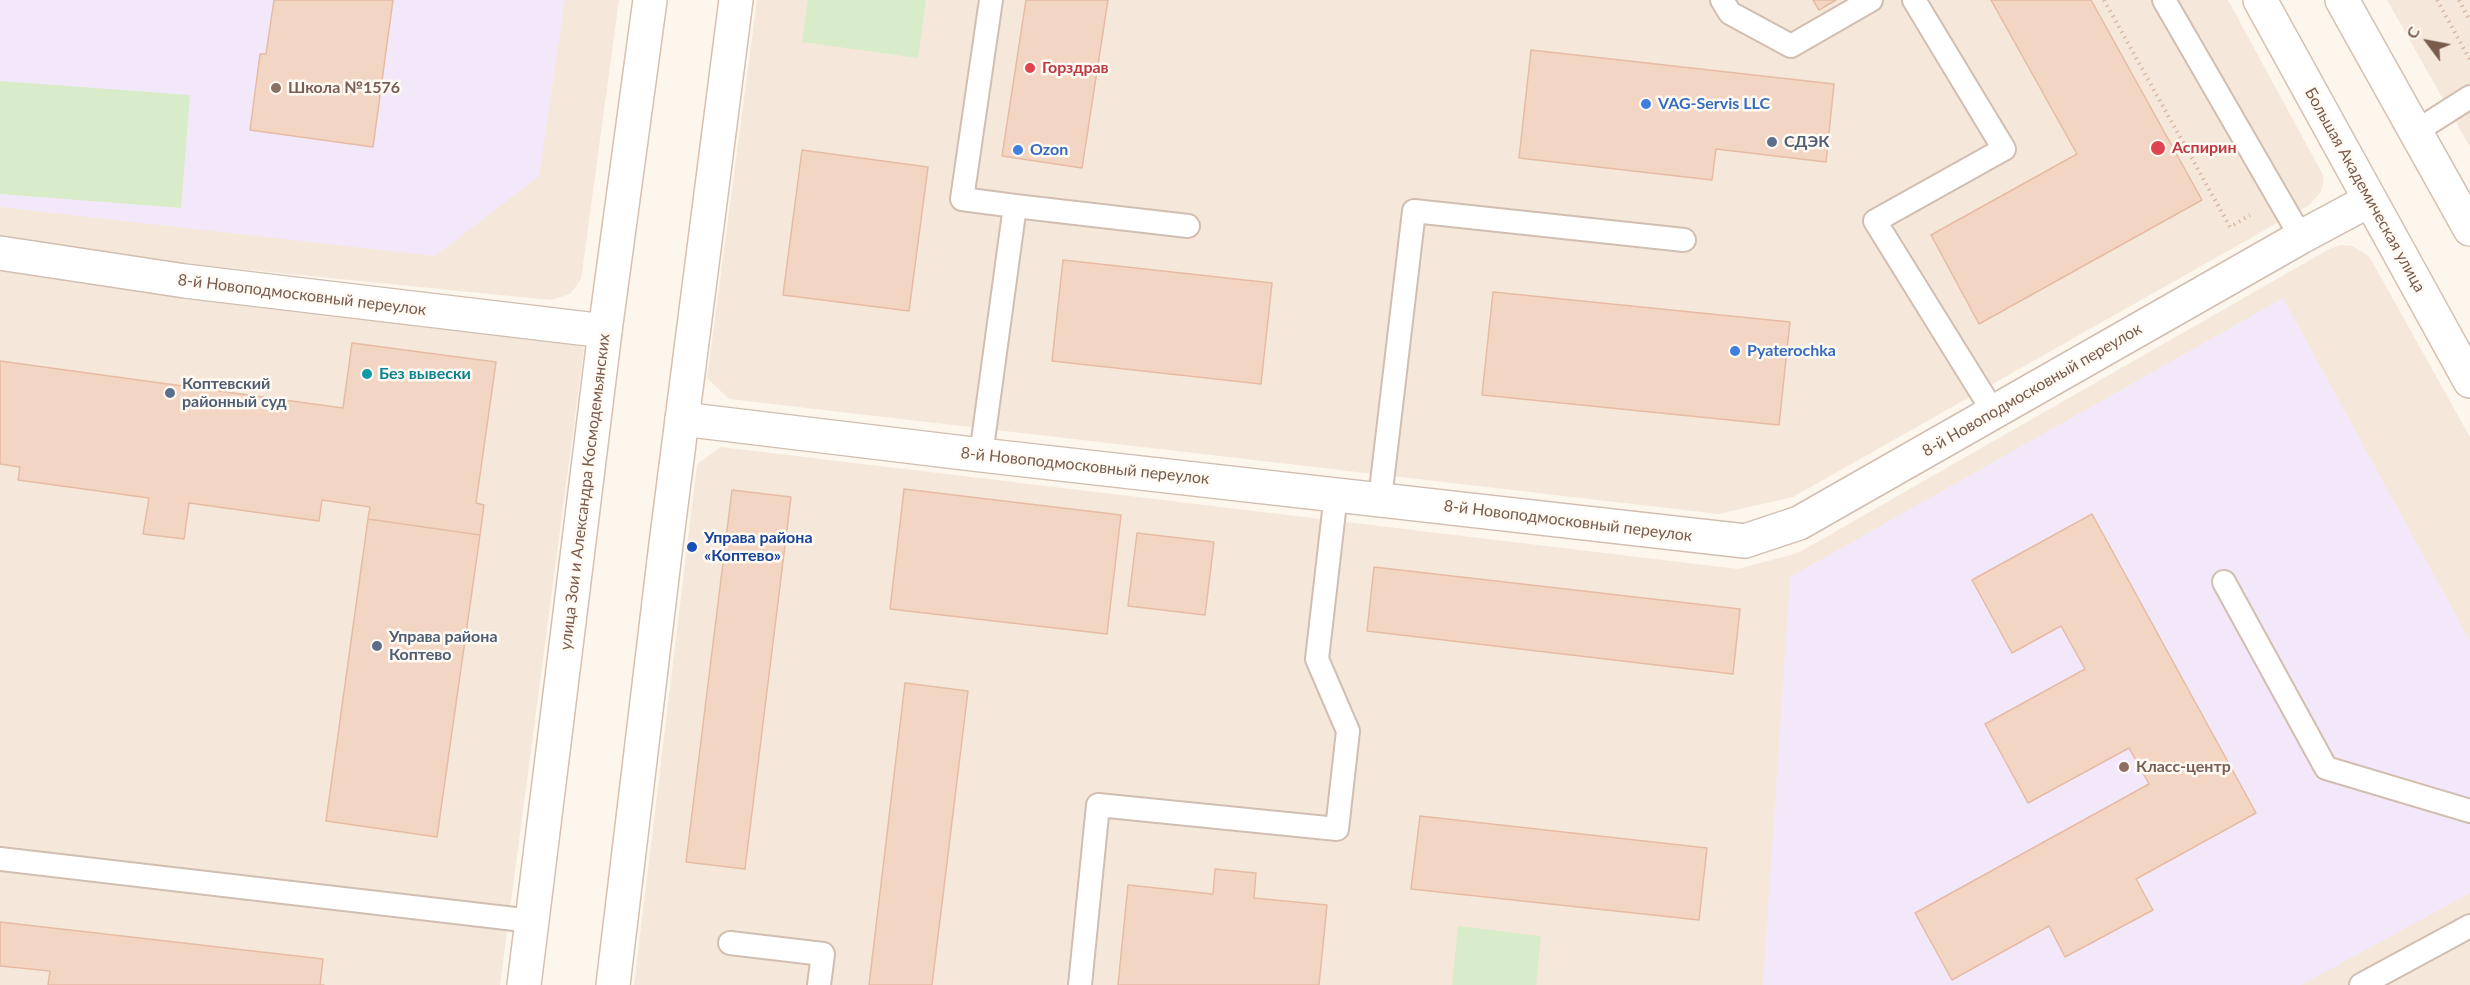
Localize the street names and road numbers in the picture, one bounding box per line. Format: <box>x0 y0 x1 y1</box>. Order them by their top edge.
street label: Большая Академическая улица <box>2301 84 2429 296</box>
street label: 8-й Новоподмосковный переулок <box>177 270 427 320</box>
street label: 8-й Новоподмосковный переулок <box>1919 319 2145 461</box>
street label: улица Зои и Александра Космодемьянских <box>556 333 614 651</box>
street label: 8-й Новоподмосковный переулок <box>960 443 1210 489</box>
street label: 8-й Новоподмосковный переулок <box>1443 496 1693 546</box>

